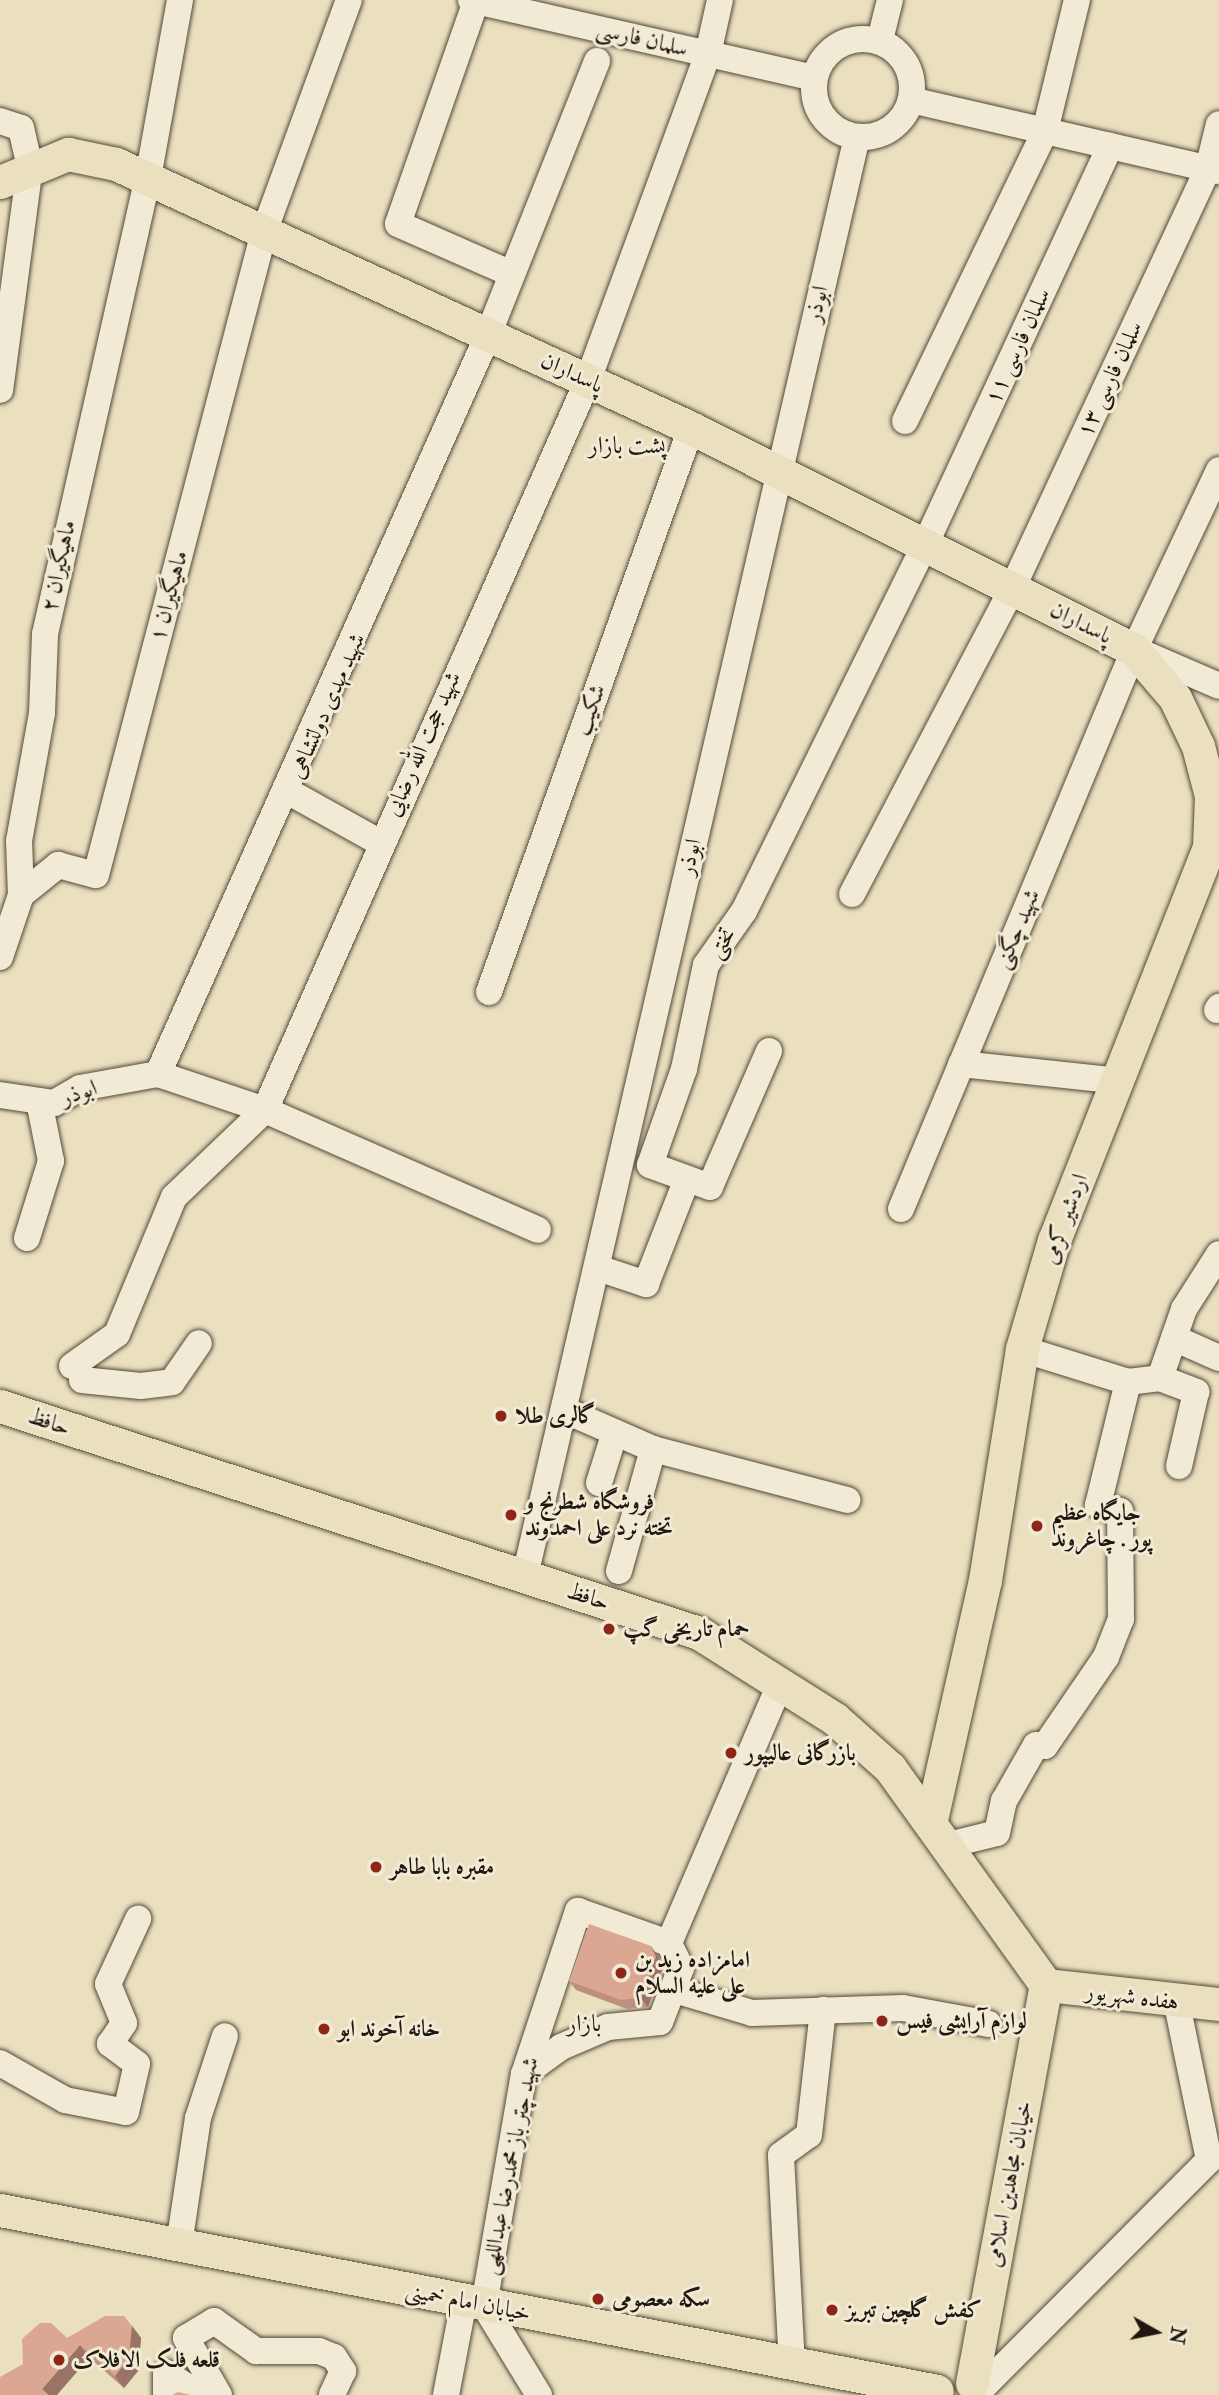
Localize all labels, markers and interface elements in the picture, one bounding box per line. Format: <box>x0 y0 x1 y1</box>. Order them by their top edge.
street label: سلمان فارسی <box>594 15 690 63</box>
street label: ابوذر <box>799 283 835 325</box>
street label: سلمان فارسی ۱۱ <box>979 284 1057 408</box>
street label: سلمان فارسی ۱۳ <box>1071 317 1149 441</box>
street label: پاسداران <box>536 347 608 399</box>
district label: پشت بازار <box>588 432 666 460</box>
street label: ماهیگیران ۲ <box>36 518 82 614</box>
street label: ماهیگیران ۱ <box>144 548 194 644</box>
street label: پاسداران <box>1045 596 1117 650</box>
street label: شهید مهدی دولتشاهی <box>283 629 371 783</box>
street label: شهید حجت الله رضایی <box>379 667 467 821</box>
street label: شکیب <box>568 681 612 739</box>
street label: ابوذر <box>672 836 708 878</box>
street label: شهید چگنی <box>988 885 1046 973</box>
street label: تختی <box>702 922 742 964</box>
street label: ابوذر <box>57 1074 101 1112</box>
street label: اردشیر کرمی <box>1036 1170 1094 1268</box>
street label: حافظ <box>24 1402 74 1442</box>
place label: گالری طلا <box>515 1402 596 1430</box>
marker: گالری طلا <box>493 1408 509 1424</box>
place label: فروشگاه شطرنج و تخته نرد علی احمدوند <box>525 1488 673 1542</box>
place label: جایگاه عظیم پور . چاغروند <box>1051 1499 1152 1553</box>
marker: فروشگاه شطرنج و تخته نرد علی احمدوند <box>503 1507 519 1523</box>
marker: جایگاه عظیم پور . چاغروند <box>1029 1518 1045 1534</box>
street label: حافظ <box>563 1577 613 1617</box>
place label: حمام تاریخی گپ <box>623 1615 750 1643</box>
marker: حمام تاریخی گپ <box>601 1621 617 1637</box>
place label: بازرگانی عالیپور <box>745 1739 856 1767</box>
marker: بازرگانی عالیپور <box>723 1745 739 1761</box>
place label: مقبره بابا طاهر <box>390 1853 494 1881</box>
marker: مقبره بابا طاهر <box>368 1859 384 1875</box>
place label: امامزاده زید بن علی علیه السلام <box>635 1946 750 2000</box>
marker: امامزاده زید بن علی علیه السلام <box>613 1965 629 1981</box>
street label: هفده شهریور <box>1084 1978 1180 2016</box>
place label: لوازم آرایشی فیس <box>896 2007 1027 2035</box>
district label: بازار <box>567 2010 601 2038</box>
marker: لوازم آرایشی فیس <box>874 2013 890 2029</box>
place label: خانه آخوند ابو <box>338 2015 440 2043</box>
marker: خانه آخوند ابو <box>316 2021 332 2037</box>
street label: شهید چتر باز محمدرضا عبداللهی <box>475 2055 545 2277</box>
street label: خیابان مجاهدین اسلامی <box>979 2098 1039 2270</box>
street label: خیابان امام خمینی <box>403 2276 533 2328</box>
place label: سکه معصومی <box>612 2285 710 2313</box>
marker: سکه معصومی <box>590 2291 606 2307</box>
place label: کفش گلچین تبریز <box>846 2296 982 2324</box>
north arrow <box>1121 2297 1191 2367</box>
marker: کفش گلچین تبریز <box>824 2302 840 2318</box>
text: N <box>1164 2325 1190 2346</box>
place label: قلعه فلک الافلاک <box>73 2346 220 2374</box>
marker: قلعه فلک الافلاک <box>51 2352 67 2368</box>

